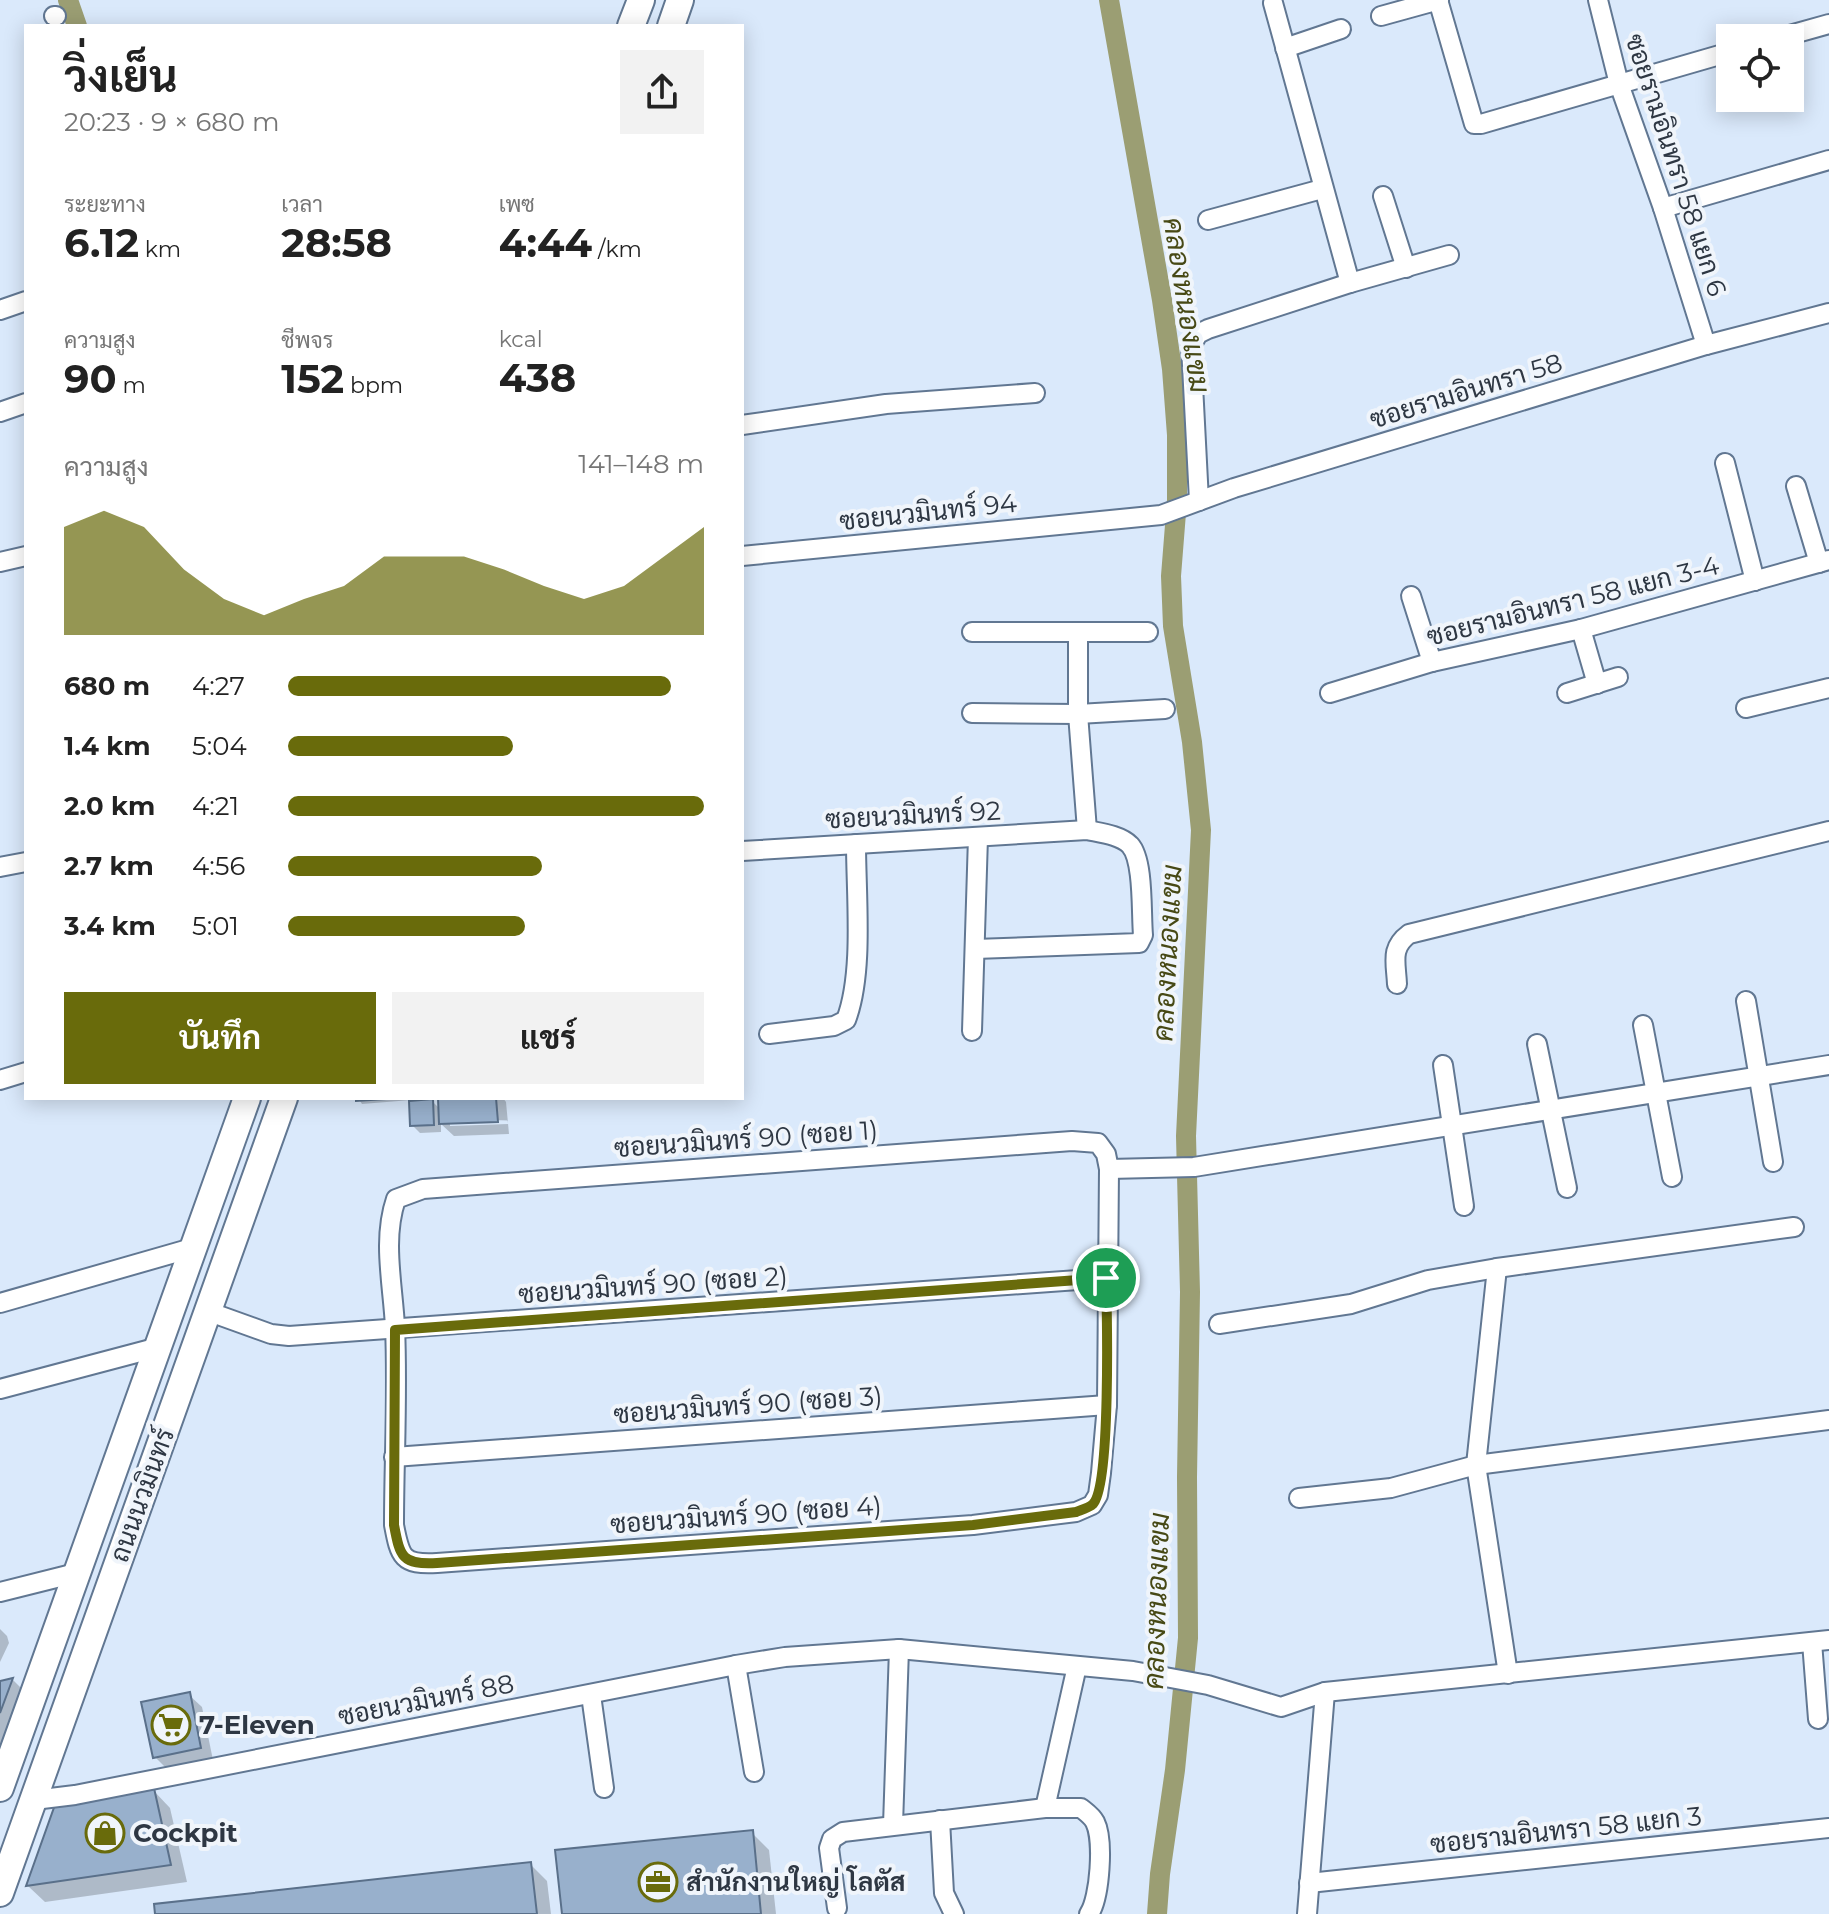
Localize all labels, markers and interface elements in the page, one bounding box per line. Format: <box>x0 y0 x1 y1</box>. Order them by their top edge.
map controls <box>1716 24 1804 112</box>
button: locate <box>1716 24 1804 112</box>
street label: ซอยรามอินทรา 58 แยก 6 <box>1618 30 1734 300</box>
text: วิ่งเย็น <box>64 49 178 103</box>
button: share <box>620 50 704 134</box>
text: 20:23 · 9 × 680 m <box>64 106 279 138</box>
text: ระยะทาง <box>64 191 146 218</box>
text: เวลา <box>281 191 323 218</box>
text: เพซ <box>499 191 535 218</box>
water label: คลองหนองแขม <box>1156 215 1218 395</box>
text: 6.12 <box>64 218 139 267</box>
text: 28:58 <box>281 218 392 267</box>
text: 4:44 <box>499 218 592 267</box>
text: km <box>139 236 181 263</box>
text: /km <box>592 236 642 263</box>
text: kcal <box>499 326 543 353</box>
text: ความสูง <box>64 327 135 354</box>
text: ชีพจร <box>281 327 333 354</box>
street label: ซอยรามอินทรา 58 <box>1366 347 1566 435</box>
text: 438 <box>499 353 576 402</box>
text: 90 <box>64 354 117 403</box>
text: 152 <box>281 354 344 403</box>
text: m <box>117 372 146 399</box>
text: bpm <box>344 372 403 399</box>
text: 141–148 m <box>578 448 704 480</box>
text: ความสูง <box>64 451 148 483</box>
street label: ซอยนวมินทร์ 94 <box>838 486 1018 537</box>
street label: ซอยรามอินทรา 58 แยก 3-4 <box>1424 549 1722 653</box>
text: 680 m <box>64 670 150 702</box>
text: 4:27 <box>192 670 245 702</box>
text: 1.4 km <box>64 730 150 762</box>
text: 5:04 <box>192 730 247 762</box>
text: 2.0 km <box>64 790 155 822</box>
text: 4:21 <box>192 790 239 822</box>
street label: ซอยนวมินทร์ 92 <box>824 793 1002 836</box>
text: 2.7 km <box>64 850 154 882</box>
text: 4:56 <box>192 850 245 882</box>
water label: คลองหนองแขม <box>1145 864 1189 1042</box>
text: 3.4 km <box>64 910 156 942</box>
text: 5:01 <box>192 910 239 942</box>
button: บันทึก <box>64 992 376 1084</box>
button: แชร์ <box>392 992 704 1084</box>
street label: ซอยนวมินทร์ 90 (ซอย 1) <box>613 1113 879 1164</box>
pin <box>1072 1244 1140 1312</box>
icon: arrive <box>1084 1256 1128 1300</box>
street label: ซอยนวมินทร์ 90 (ซอย 2) <box>517 1259 789 1310</box>
street label: ซอยนวมินทร์ 90 (ซอย 3) <box>612 1379 884 1430</box>
street label: ถนนนวมินทร์ <box>102 1423 181 1566</box>
street label: ซอยนวมินทร์ 90 (ซอย 4) <box>609 1489 883 1540</box>
water label: คลองหนองแขม <box>1136 1512 1176 1690</box>
street label: ซอยนวมินทร์ 88 <box>335 1666 517 1733</box>
supermarket icon: 7-Eleven <box>150 1704 192 1746</box>
place label: 7-Eleven <box>199 1709 315 1741</box>
street label: ซอยรามอินทรา 58 แยก 3 <box>1429 1800 1703 1860</box>
shop icon: Cockpit <box>84 1812 126 1854</box>
place label: Cockpit <box>133 1817 238 1849</box>
office icon: สำนักงานใหญ่ โลตัส <box>637 1861 679 1903</box>
place label: สำนักงานใหญ่ โลตัส <box>686 1865 905 1898</box>

